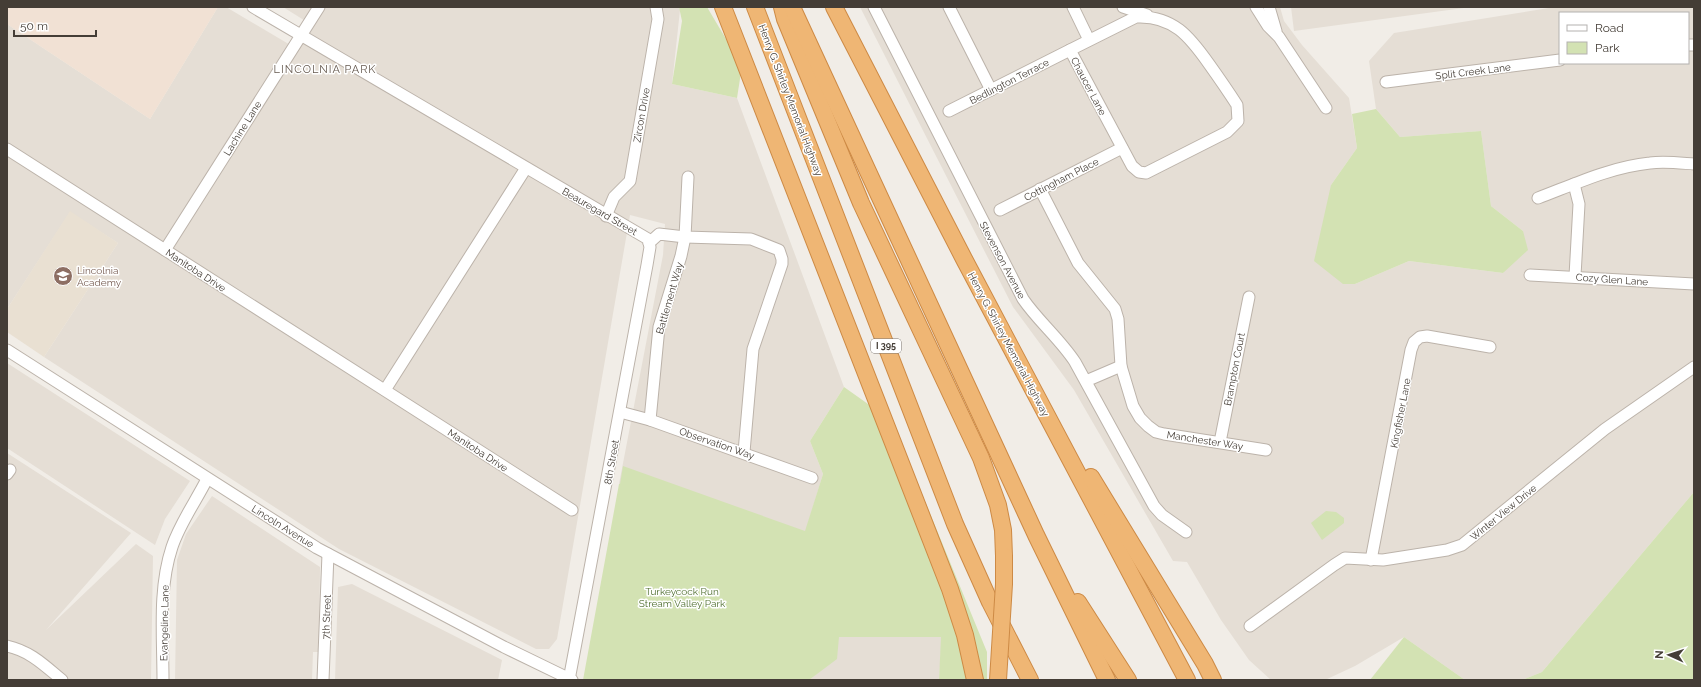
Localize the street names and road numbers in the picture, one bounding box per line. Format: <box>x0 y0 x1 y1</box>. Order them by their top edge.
street label: Henry G. Shirley Memorial Highway <box>756 23 825 178</box>
street label: Chaucer Lane <box>1069 55 1109 117</box>
street label: Bedlington Terrace <box>968 57 1051 106</box>
street label: Split Creek Lane <box>1435 61 1511 82</box>
street label: Zircon Drive <box>631 87 652 143</box>
street label: Lachine Lane <box>221 99 264 157</box>
street label: Cottingham Place <box>1022 156 1101 203</box>
street label: Beauregard Street <box>560 186 640 238</box>
street label: Stevenson Avenue <box>978 220 1028 301</box>
street label: Manitoba Drive <box>164 247 228 294</box>
street label: Battlement Way <box>654 260 685 335</box>
street label: Henry G. Shirley Memorial Highway <box>966 270 1052 419</box>
street label: Cozy Glen Lane <box>1575 271 1649 288</box>
street label: Brampton Court <box>1222 331 1247 407</box>
road number: I 395 <box>871 339 901 353</box>
street label: Kingfisher Lane <box>1388 377 1413 449</box>
street label: Observation Way <box>678 425 756 462</box>
street label: Manitoba Drive <box>446 427 510 474</box>
street label: Manchester Way <box>1166 429 1245 452</box>
street label: 8th Street <box>602 438 621 485</box>
street label: Winter View Drive <box>1468 482 1539 542</box>
street label: Lincoln Avenue <box>250 503 316 550</box>
street label: Evangeline Lane <box>158 585 171 661</box>
street label: 7th Street <box>320 594 333 640</box>

